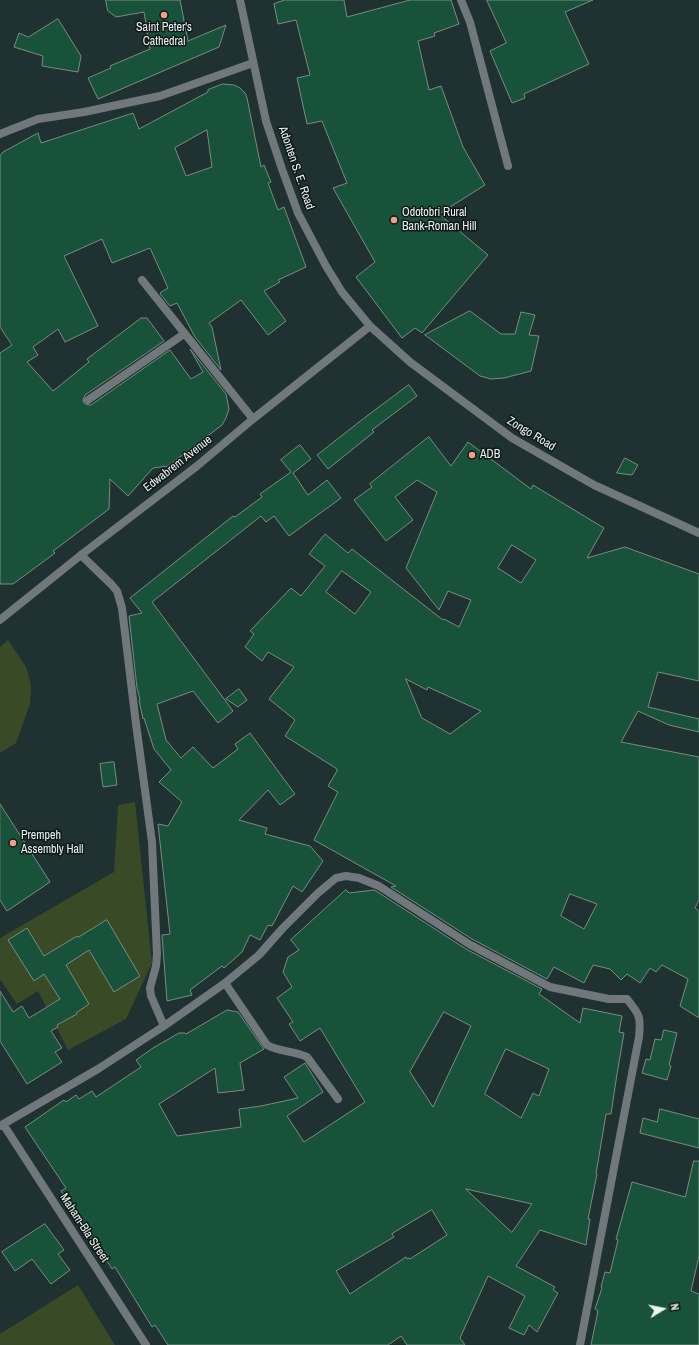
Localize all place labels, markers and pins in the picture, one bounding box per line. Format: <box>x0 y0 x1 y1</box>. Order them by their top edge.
marker: Saint Peter's Cathedral <box>159 10 169 20</box>
place label: Saint Peter's Cathedral <box>136 21 192 49</box>
place label: Odotobri Rural Bank-Roman Hill <box>402 206 476 234</box>
marker: Odotobri Rural Bank-Roman Hill <box>389 215 399 225</box>
place label: ADB <box>480 448 500 462</box>
marker: ADB <box>467 450 477 460</box>
place label: Prempeh Assembly Hall <box>21 829 83 857</box>
marker: Prempeh Assembly Hall <box>8 838 18 848</box>

